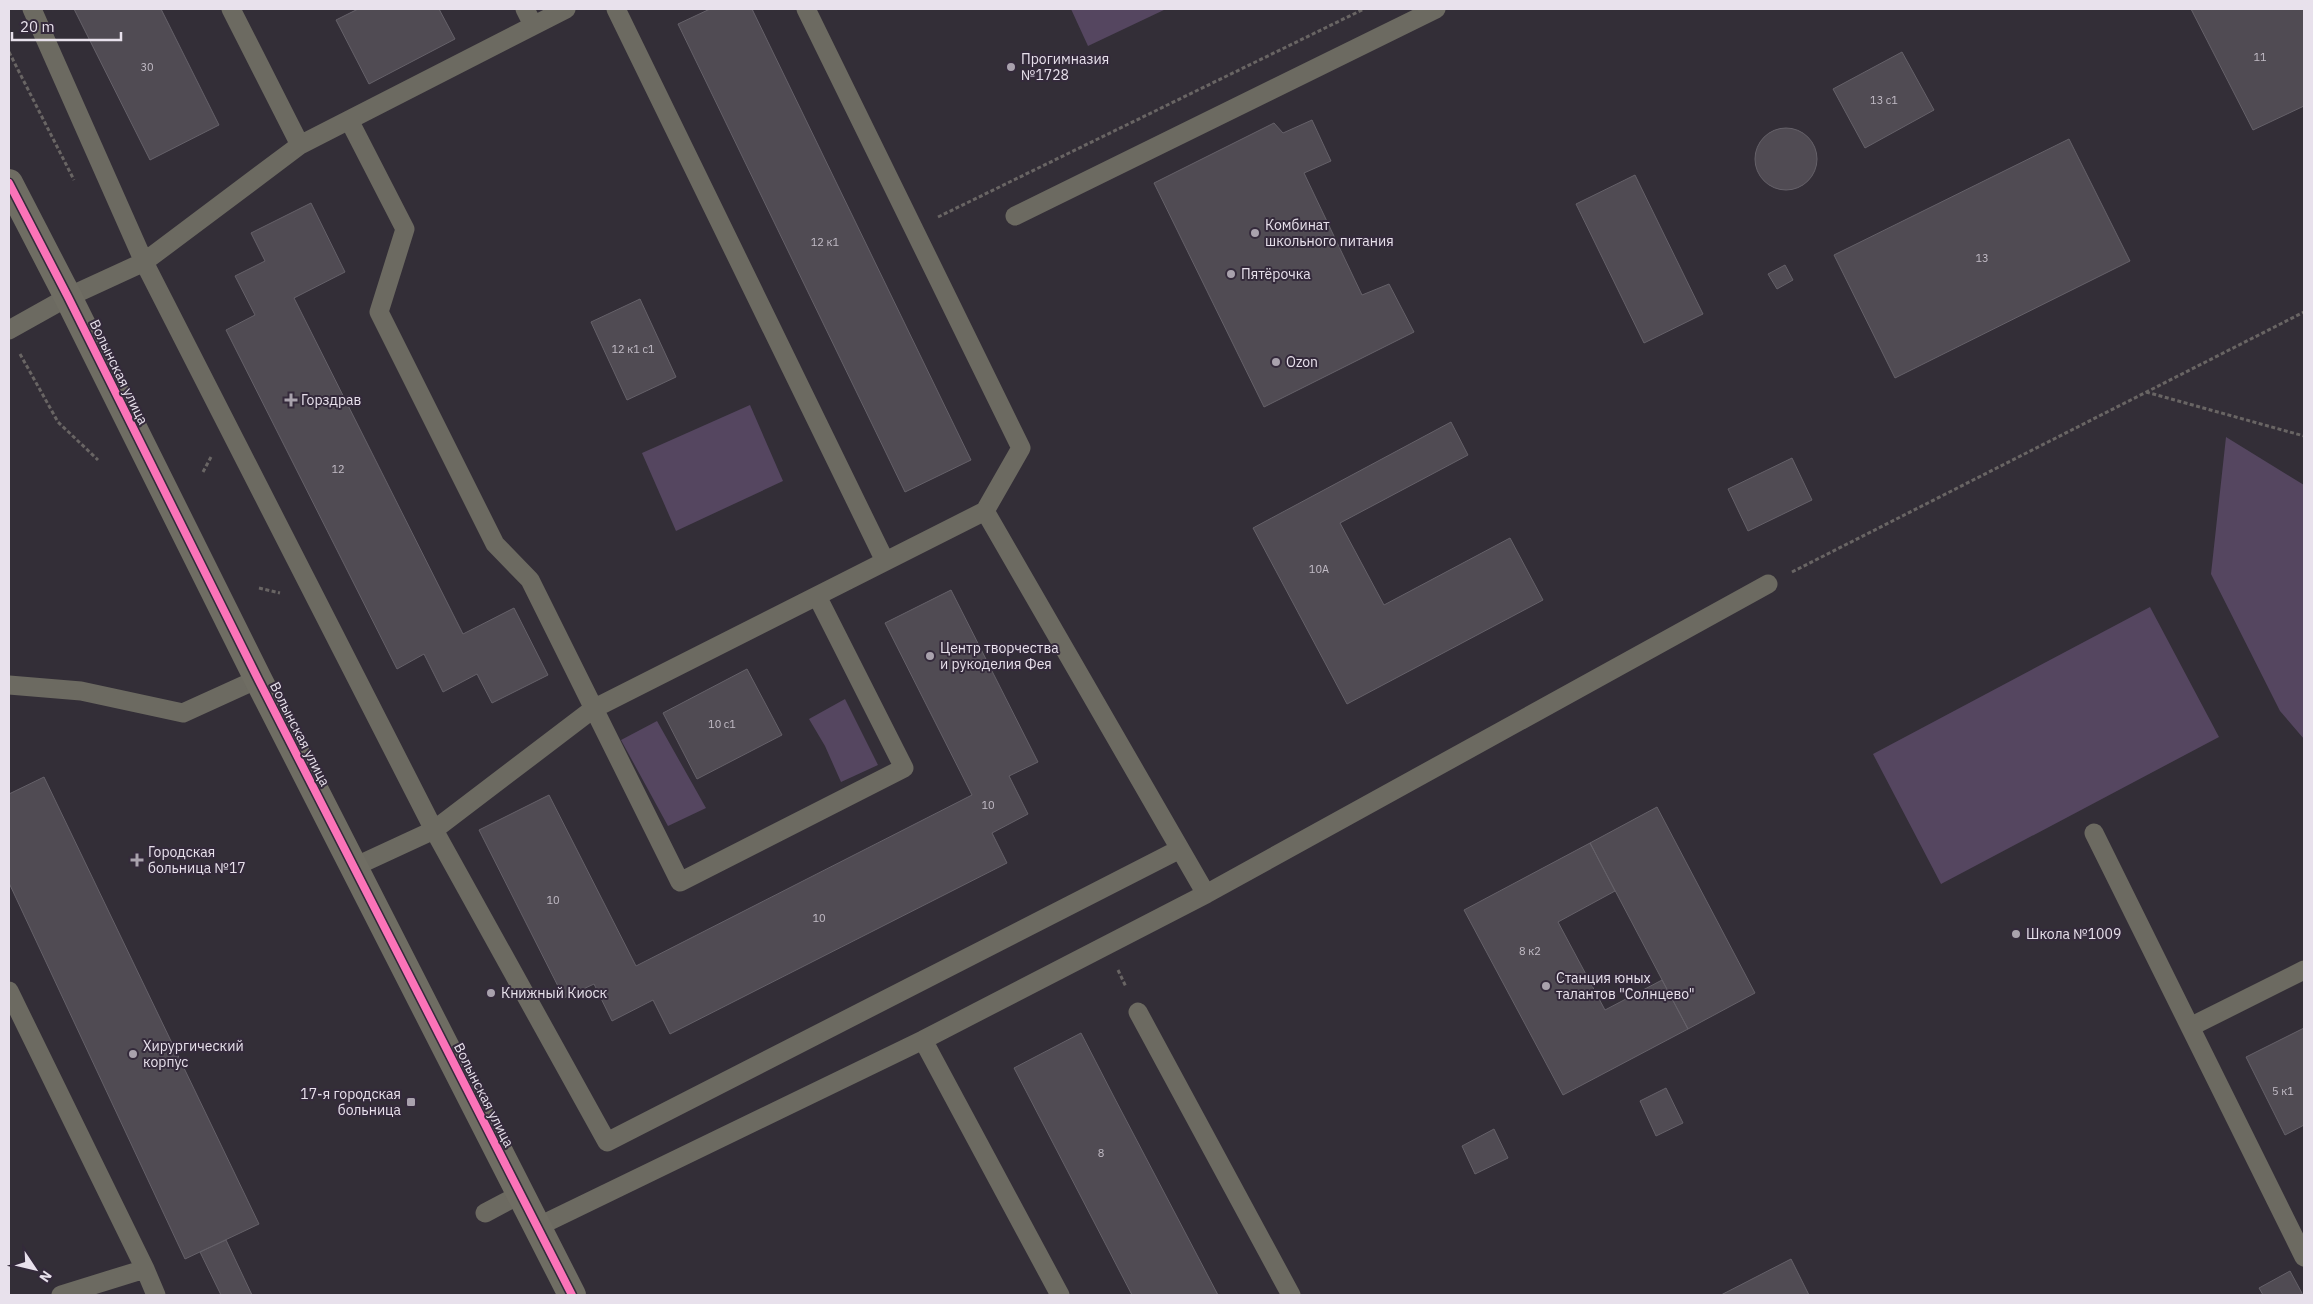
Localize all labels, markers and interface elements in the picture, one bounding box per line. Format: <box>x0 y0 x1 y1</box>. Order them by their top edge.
scale bar <box>12 10 121 42</box>
text: 20 m <box>20 17 55 36</box>
place label: Прогимназия №1728 <box>1021 50 1109 84</box>
house number: 11 <box>2253 50 2267 64</box>
house number: 30 <box>140 60 154 74</box>
marker: Прогимназия №1728 <box>1005 61 1017 73</box>
house number: 13 с1 <box>1870 93 1898 107</box>
place label: Комбинат школьного питания <box>1265 216 1394 250</box>
marker: Комбинат школьного питания <box>1249 227 1261 239</box>
house number: 12 к1 <box>811 235 840 249</box>
house number: 13 <box>1975 251 1989 265</box>
place label: Пятёрочка <box>1241 265 1311 283</box>
marker: Пятёрочка <box>1225 268 1237 280</box>
street label: Волынская улица <box>86 316 152 428</box>
house number: 12 к1 с1 <box>611 342 655 356</box>
place label: Ozon <box>1286 353 1318 371</box>
marker: Ozon <box>1270 356 1282 368</box>
place label: Горздрав <box>301 391 361 409</box>
marker: Горздрав <box>285 394 297 406</box>
house number: 12 <box>331 462 345 476</box>
house number: 10А <box>1309 562 1329 576</box>
place label: Центр творчества и рукоделия Фея <box>940 639 1059 673</box>
marker: Центр творчества и рукоделия Фея <box>924 650 936 662</box>
street label: Волынская улица <box>266 679 334 790</box>
house number: 10 с1 <box>708 717 736 731</box>
house number: 10 <box>981 798 995 812</box>
place label: Городская больница №17 <box>148 843 246 877</box>
marker: Городская больница №17 <box>130 853 144 867</box>
house number: 10 <box>546 893 560 907</box>
house number: 10 <box>812 911 826 925</box>
place label: Школа №1009 <box>2026 925 2121 943</box>
marker: Школа №1009 <box>2010 928 2022 940</box>
house number: 8 к2 <box>1519 944 1541 958</box>
place label: Станция юных талантов "Солнцево" <box>1556 969 1695 1003</box>
marker: Станция юных талантов "Солнцево" <box>1540 980 1552 992</box>
place label: Книжный Киоск <box>501 984 608 1002</box>
marker: Книжный Киоск <box>485 987 497 999</box>
place label: Хирургический корпус <box>143 1037 244 1071</box>
street label: Волынская улица <box>450 1040 518 1151</box>
marker: Хирургический корпус <box>127 1048 139 1060</box>
house number: 5 к1 <box>2272 1084 2294 1098</box>
place label: 17-я городская больница <box>300 1085 402 1119</box>
marker: 17-я городская больница <box>405 1096 417 1108</box>
house number: 8 <box>1098 1146 1104 1160</box>
north arrow <box>10 1244 60 1294</box>
text: N <box>35 1267 56 1286</box>

